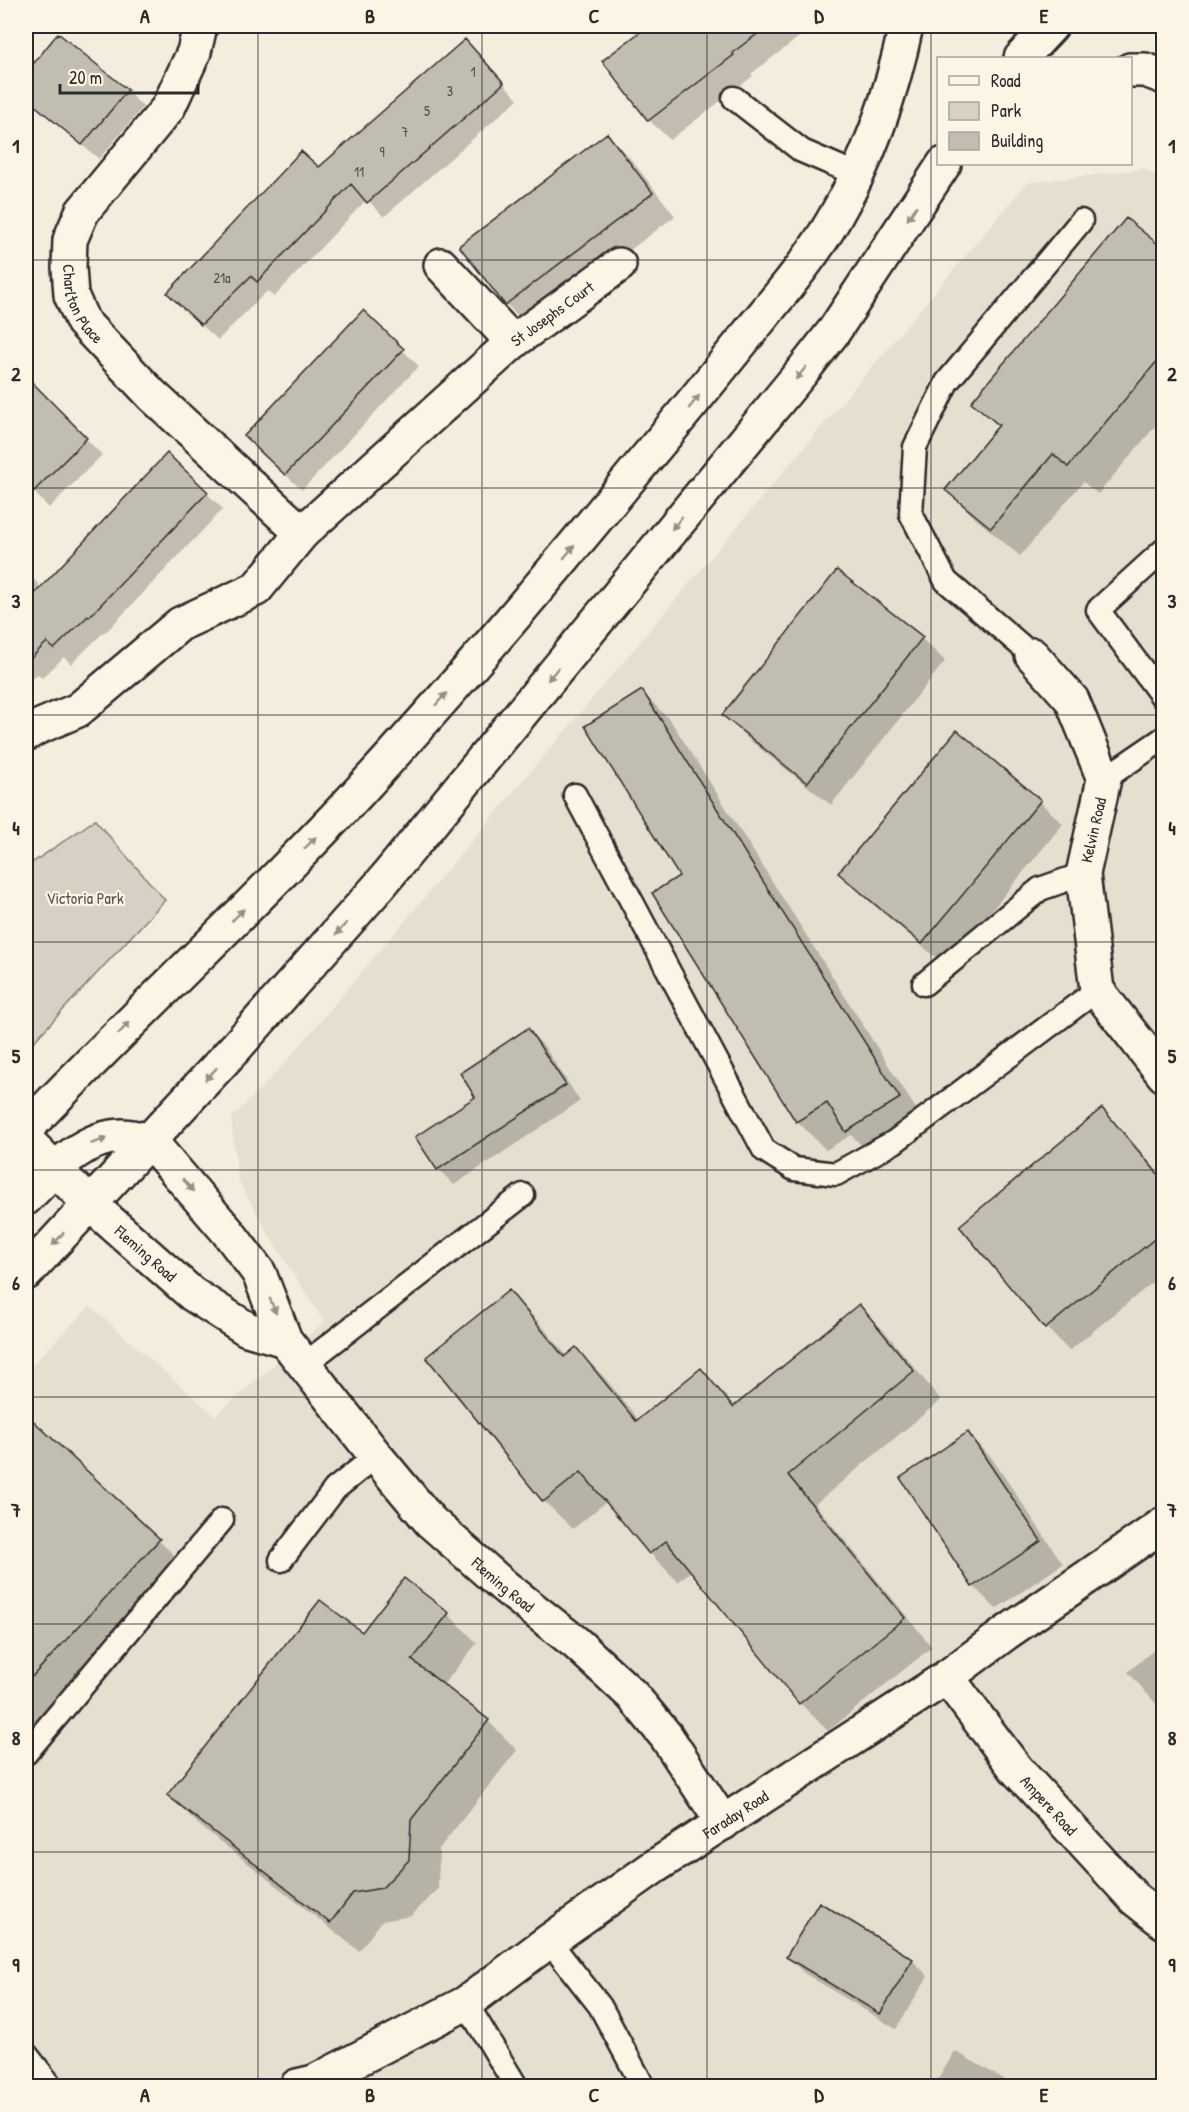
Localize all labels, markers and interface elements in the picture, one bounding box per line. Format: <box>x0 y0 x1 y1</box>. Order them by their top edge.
text: A <box>140 2 150 29</box>
text: B <box>365 2 375 29</box>
text: C <box>589 2 600 29</box>
text: D <box>814 2 824 29</box>
text: E <box>1040 2 1049 29</box>
scale bar <box>60 57 198 95</box>
legend <box>937 57 1132 165</box>
house number: 1 <box>470 62 476 81</box>
text: 20 m <box>69 65 102 90</box>
text: Road <box>991 68 1021 93</box>
house number: 3 <box>447 81 453 100</box>
text: Park <box>991 98 1022 123</box>
house number: 5 <box>424 101 430 120</box>
house number: 7 <box>402 122 409 141</box>
text: Building <box>991 128 1043 153</box>
text: 1 <box>12 132 20 159</box>
text: 1 <box>1168 132 1176 159</box>
house number: 9 <box>379 142 385 161</box>
house number: 11 <box>354 162 364 181</box>
one-way arrow <box>907 204 918 221</box>
street label: Charlton Place <box>58 263 109 349</box>
house number: 21a <box>213 268 231 287</box>
street label: St Josephs Court <box>506 275 599 351</box>
text: 2 <box>11 360 21 387</box>
text: 2 <box>1167 360 1177 387</box>
one-way arrow <box>795 365 808 381</box>
one-way arrow <box>687 394 700 410</box>
one-way arrow <box>671 515 684 531</box>
one-way arrow <box>562 545 575 560</box>
text: 3 <box>12 587 21 614</box>
text: 3 <box>1168 587 1177 614</box>
one-way arrow <box>547 666 560 682</box>
one-way arrow <box>435 691 448 707</box>
street label: Kelvin Road <box>1075 795 1111 865</box>
text: 4 <box>12 814 20 841</box>
text: 4 <box>1168 814 1176 841</box>
one-way arrow <box>302 836 316 850</box>
park label: Victoria Park <box>46 887 124 909</box>
one-way arrow <box>231 908 246 922</box>
one-way arrow <box>334 921 348 936</box>
one-way arrow <box>117 1021 131 1036</box>
text: 5 <box>12 1042 21 1069</box>
text: 5 <box>1168 1042 1177 1069</box>
one-way arrow <box>205 1066 218 1081</box>
one-way arrow <box>90 1136 108 1145</box>
one-way arrow <box>181 1177 194 1192</box>
street label: Fleming Road <box>110 1219 181 1286</box>
one-way arrow <box>52 1231 65 1246</box>
text: 6 <box>12 1269 20 1296</box>
text: 6 <box>1168 1269 1176 1296</box>
one-way arrow <box>268 1297 278 1315</box>
text: 7 <box>10 1496 21 1523</box>
text: 7 <box>1166 1496 1177 1523</box>
street label: Fleming Road <box>466 1551 539 1617</box>
text: 8 <box>12 1724 21 1751</box>
text: 8 <box>1168 1724 1177 1751</box>
street label: Ampere Road <box>1016 1770 1082 1840</box>
street label: Faraday Road <box>698 1785 773 1844</box>
text: 9 <box>12 1951 20 1978</box>
text: 9 <box>1168 1951 1176 1978</box>
text: A <box>140 2081 150 2108</box>
text: B <box>365 2081 375 2108</box>
text: C <box>589 2081 600 2108</box>
text: D <box>814 2081 824 2108</box>
text: E <box>1040 2081 1049 2108</box>

